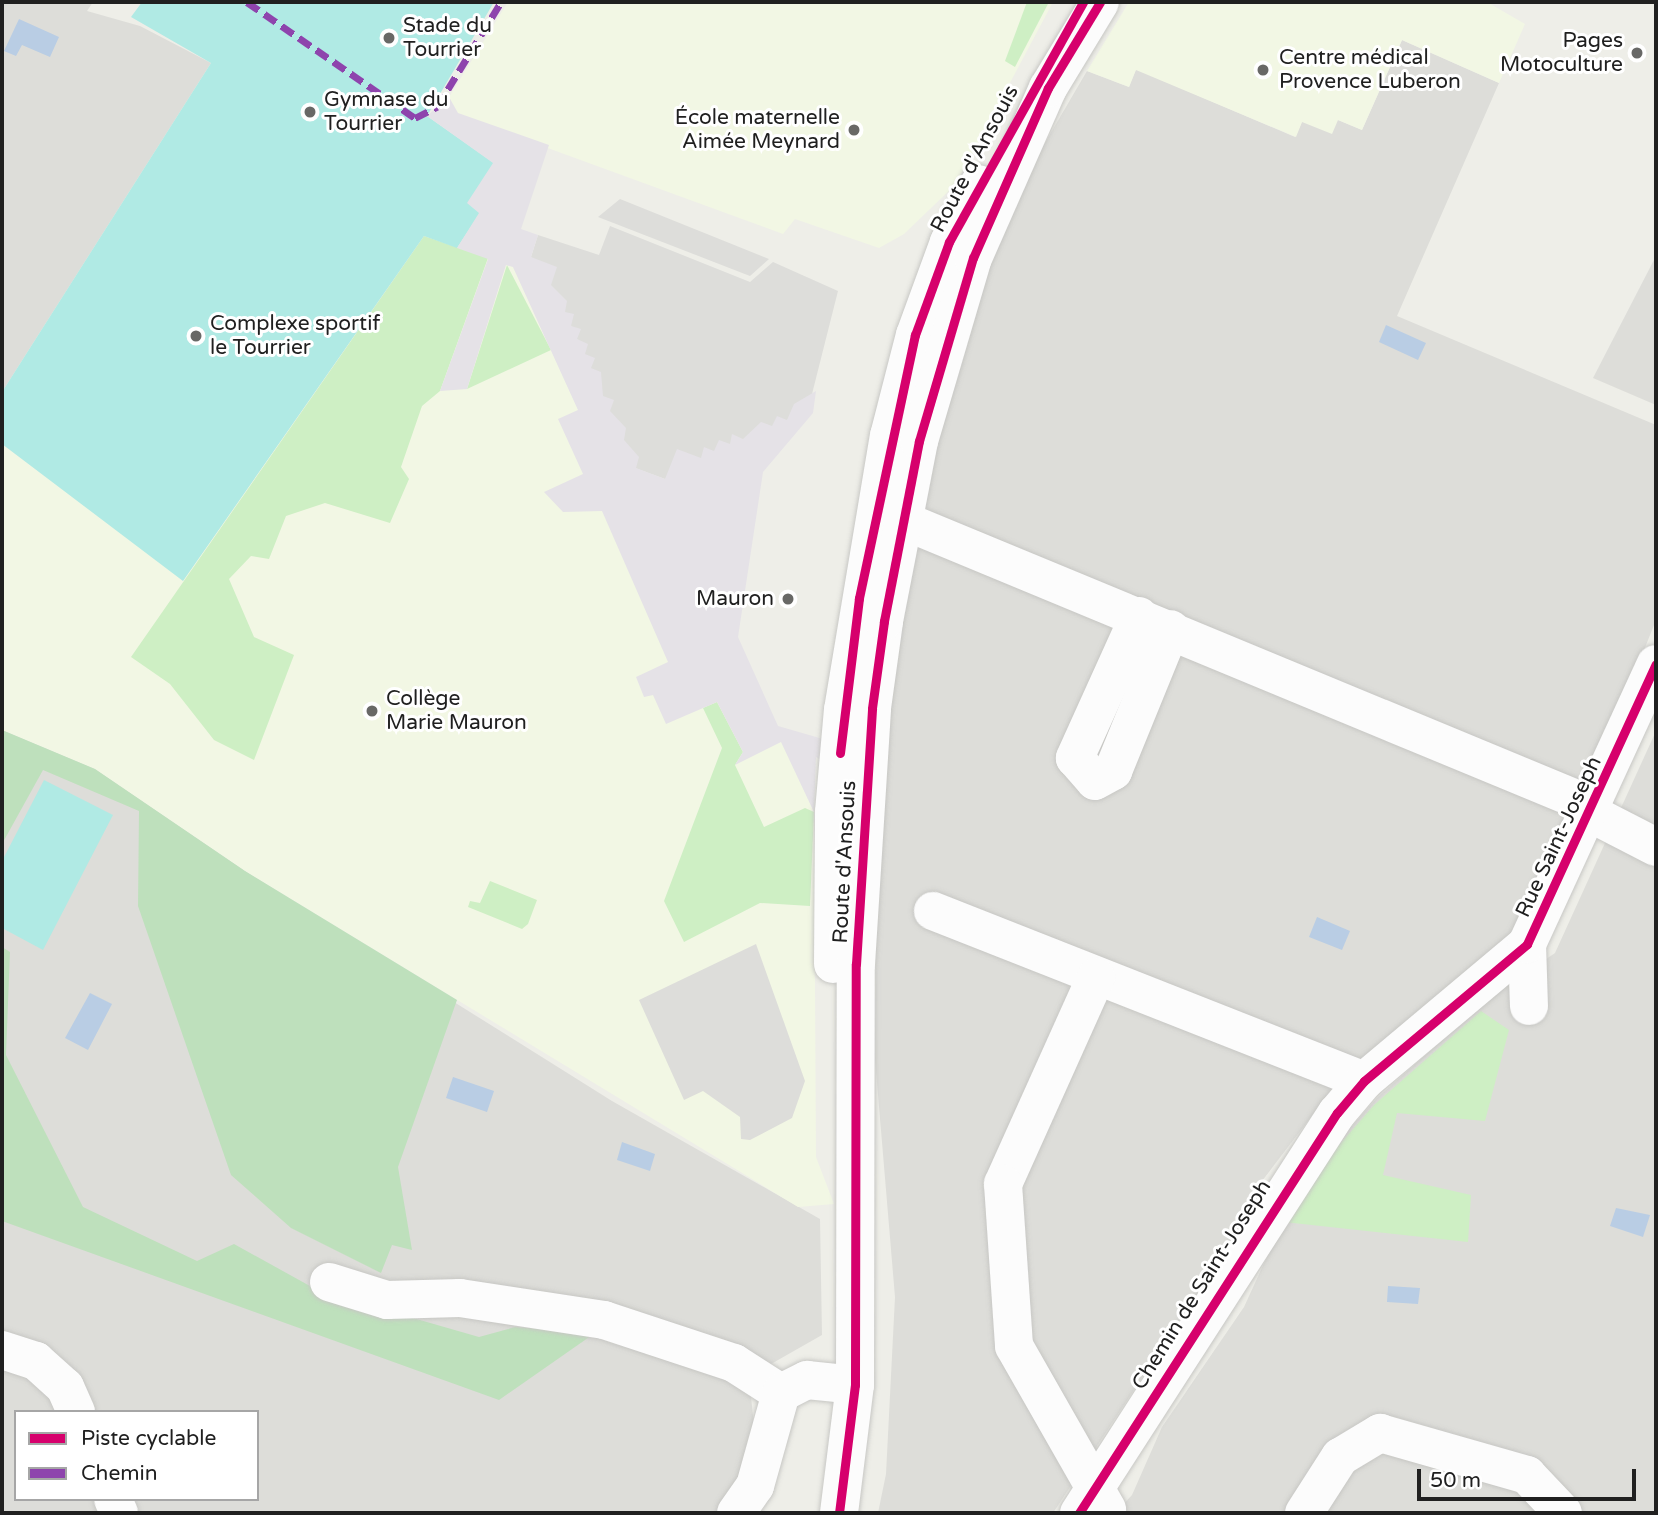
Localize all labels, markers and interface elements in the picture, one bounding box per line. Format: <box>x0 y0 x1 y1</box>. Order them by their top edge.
place label: Stade du Tourrier <box>403 13 492 63</box>
place label: Pages Motoculture <box>1500 28 1623 78</box>
marker: Stade du Tourrier <box>381 30 397 46</box>
place label: Centre médical Provence Luberon <box>1279 45 1461 95</box>
marker: Pages Motoculture <box>1629 45 1645 61</box>
marker: Centre médical Provence Luberon <box>1253 60 1273 80</box>
street label: Route d'Ansouis <box>926 81 1024 237</box>
place label: Gymnase du Tourrier <box>324 87 449 137</box>
marker: Gymnase du Tourrier <box>302 104 318 120</box>
place label: École maternelle Aimée Meynard <box>675 105 840 155</box>
marker: École maternelle Aimée Meynard <box>846 122 862 138</box>
place label: Complexe sportif le Tourrier <box>210 311 380 361</box>
marker: Complexe sportif le Tourrier <box>188 328 204 344</box>
place label: Mauron <box>696 586 774 612</box>
marker: Mauron <box>780 591 796 607</box>
place label: Collège Marie Mauron <box>386 686 527 736</box>
marker: Collège Marie Mauron <box>364 703 380 719</box>
street label: Rue Saint-Joseph <box>1511 752 1607 922</box>
street label: Route d'Ansouis <box>828 780 862 944</box>
street label: Chemin de Saint-Joseph <box>1127 1176 1277 1394</box>
legend <box>14 1410 259 1501</box>
text: Piste cyclable <box>81 1426 216 1451</box>
scale bar <box>1420 1456 1639 1500</box>
text: Chemin <box>81 1461 158 1486</box>
text: 50 m <box>1430 1468 1481 1493</box>

